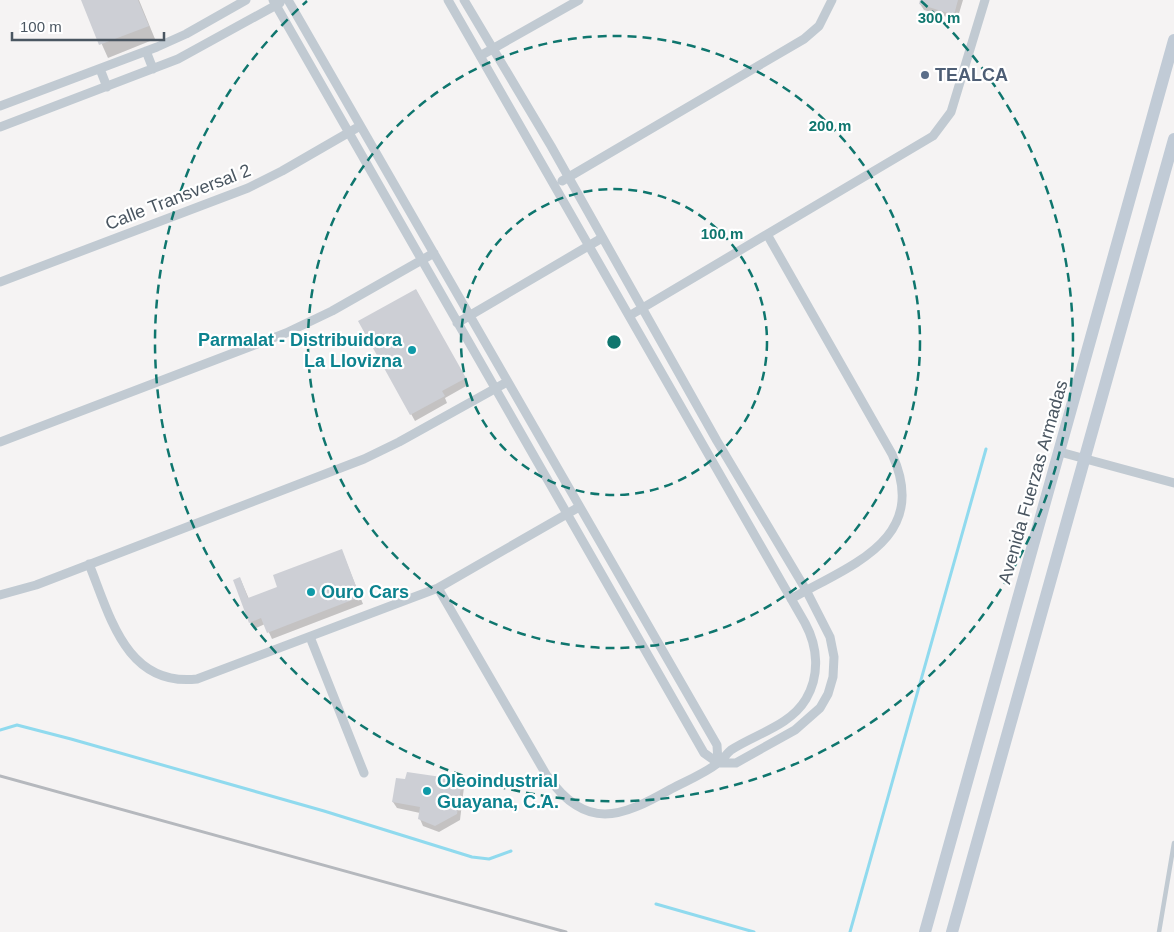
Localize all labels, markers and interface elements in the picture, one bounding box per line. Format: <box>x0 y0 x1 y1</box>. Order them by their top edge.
text: 300 m <box>918 9 960 26</box>
scale bar <box>12 10 165 42</box>
text: 100 m <box>20 18 62 35</box>
place label: TEALCA <box>935 65 1008 85</box>
marker: TEALCA <box>919 69 931 81</box>
text: 200 m <box>809 117 851 134</box>
street label: Calle Transversal 2 <box>102 160 254 234</box>
text: 100 m <box>701 225 743 242</box>
place label: Parmalat - Distribuidora La Llovizna <box>198 330 403 371</box>
centre of rings <box>605 333 623 351</box>
marker: Parmalat - Distribuidora La Llovizna <box>406 344 418 356</box>
street label: Avenida Fuerzas Armadas <box>994 378 1072 586</box>
place label: Ouro Cars <box>321 582 409 602</box>
marker: Ouro Cars <box>305 586 317 598</box>
place label: Oleoindustrial Guayana, C.A. <box>437 771 559 812</box>
marker: Oleoindustrial Guayana, C.A. <box>421 785 433 797</box>

